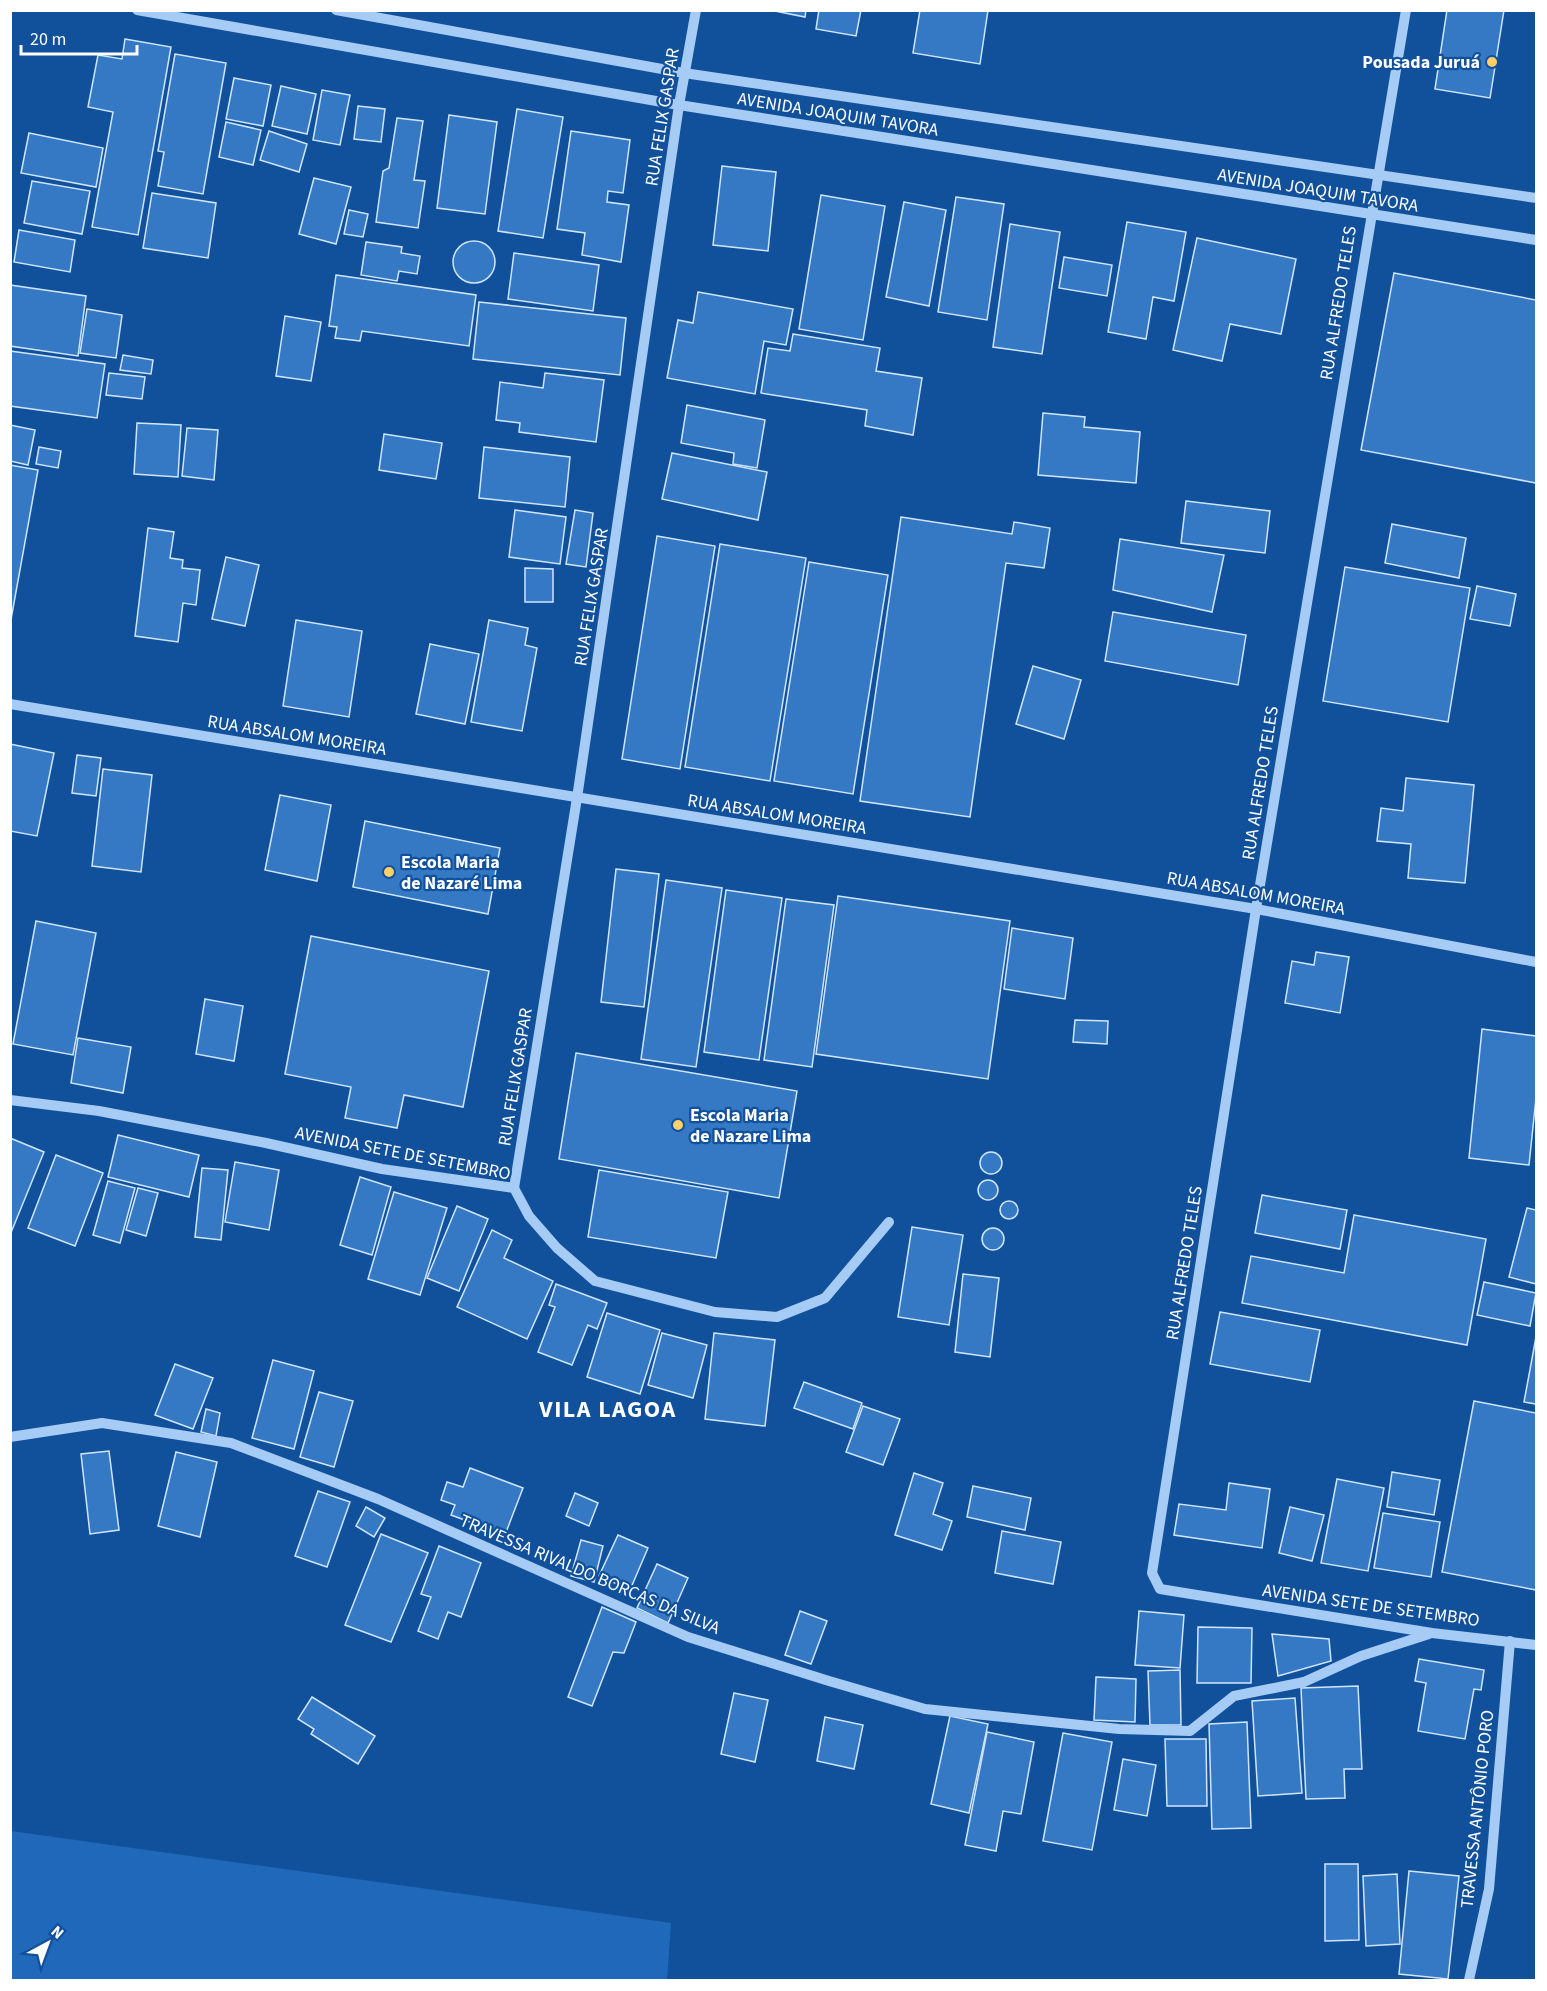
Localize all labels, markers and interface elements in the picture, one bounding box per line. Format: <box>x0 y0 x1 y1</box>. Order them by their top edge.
scale bar <box>21 18 136 56</box>
text: 20 m <box>30 27 66 52</box>
street label: RUA FELIX GASPAR <box>639 46 686 188</box>
place label: Pousada Juruá <box>1362 50 1480 75</box>
marker: Pousada Juruá <box>1485 55 1499 69</box>
street label: AVENIDA JOAQUIM TAVORA <box>736 86 941 143</box>
street label: AVENIDA JOAQUIM TAVORA <box>1216 162 1421 219</box>
street label: RUA ALFREDO TELES <box>1314 224 1363 382</box>
street label: RUA FELIX GASPAR <box>568 526 615 668</box>
street label: RUA ALFREDO TELES <box>1236 704 1285 862</box>
street label: RUA ABSALOM MOREIRA <box>206 709 388 762</box>
street label: RUA ABSALOM MOREIRA <box>686 788 868 841</box>
place label: Escola Maria de Nazaré Lima <box>401 850 522 896</box>
marker: Escola Maria de Nazaré Lima <box>382 865 396 879</box>
street label: RUA ABSALOM MOREIRA <box>1165 865 1347 922</box>
street label: RUA FELIX GASPAR <box>492 1006 539 1148</box>
place label: Escola Maria de Nazare Lima <box>690 1103 811 1149</box>
marker: Escola Maria de Nazare Lima <box>671 1118 685 1132</box>
street label: AVENIDA SETE DE SETEMBRO <box>293 1120 513 1187</box>
street label: RUA ALFREDO TELES <box>1160 1184 1209 1342</box>
district label: VILA LAGOA <box>538 1392 677 1427</box>
street label: TRAVESSA RIVALDO BORCAS DA SILVA <box>456 1508 724 1641</box>
street label: AVENIDA SETE DE SETEMBRO <box>1261 1578 1481 1633</box>
street label: TRAVESSA ANTÔNIO PORO <box>1455 1709 1500 1909</box>
north arrow <box>18 1913 78 1973</box>
text: N <box>46 1921 68 1944</box>

